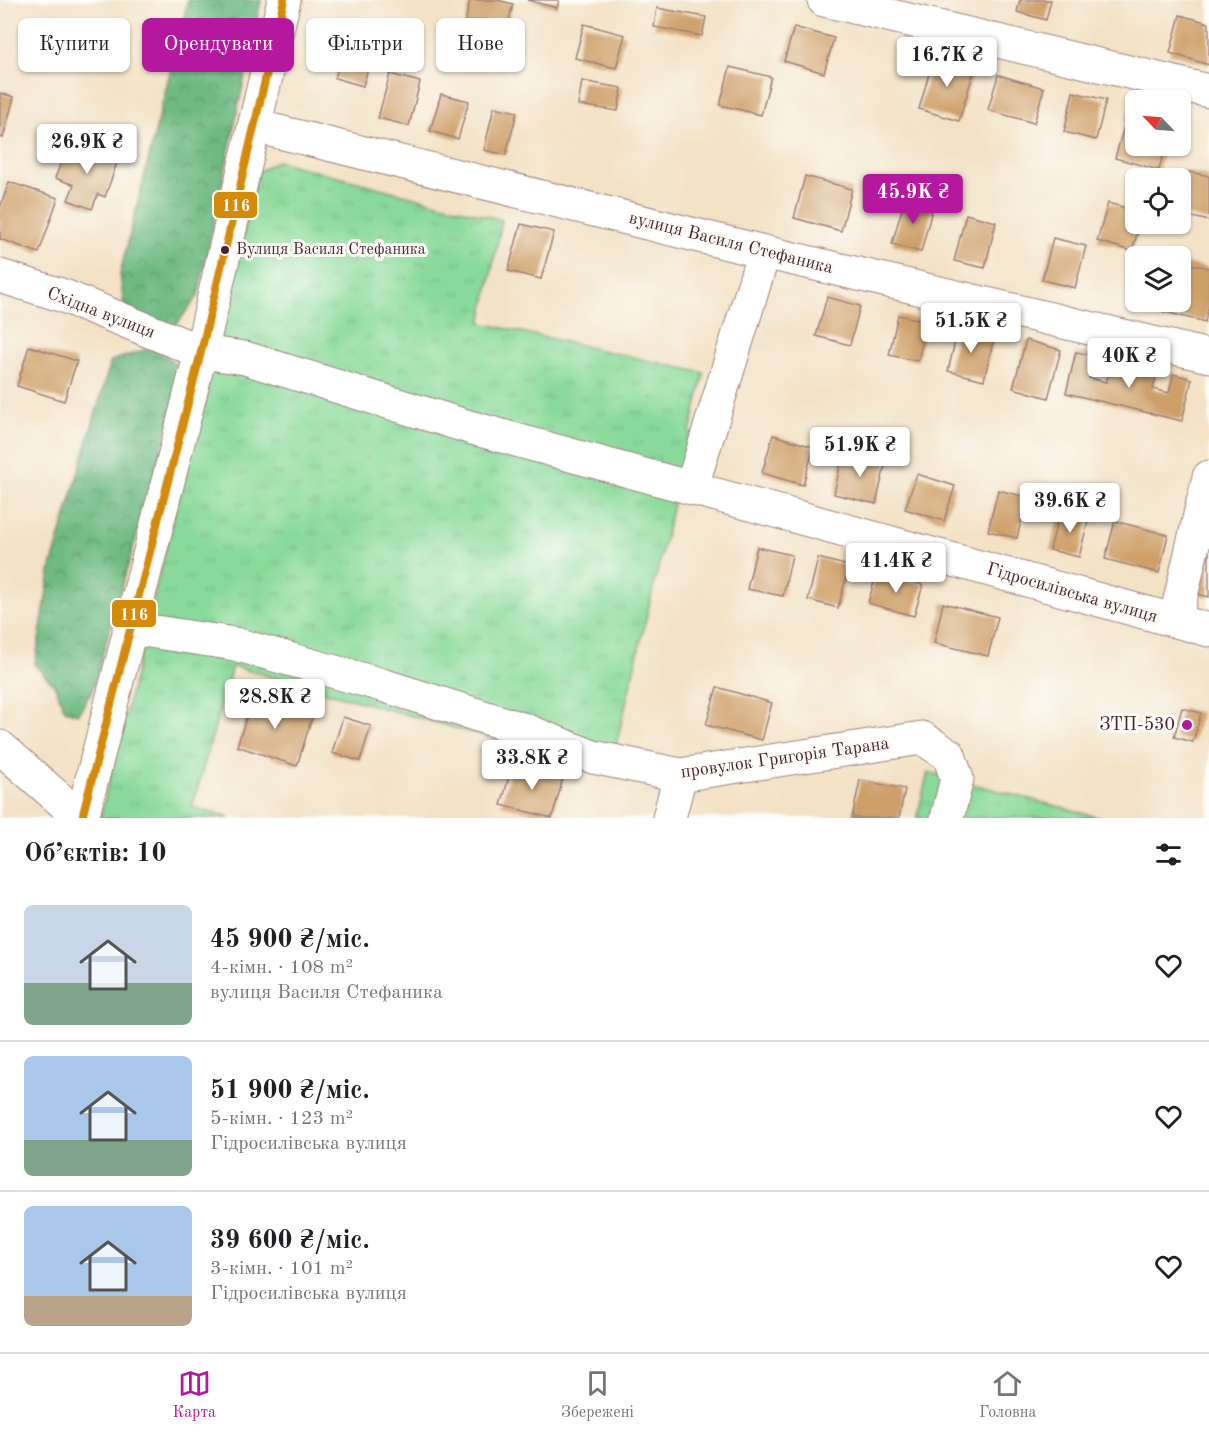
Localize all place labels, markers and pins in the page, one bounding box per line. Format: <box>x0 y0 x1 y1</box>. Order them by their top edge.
pin: 16.7K ₴ <box>892 37 1002 88</box>
pin: 26.9K ₴ <box>32 124 142 175</box>
pin: 45.9K ₴ <box>858 174 968 225</box>
place label: Вулиця Василя Стефаника <box>236 242 426 258</box>
marker: Вулиця Василя Стефаника <box>219 244 231 256</box>
pin: 51.5K ₴ <box>916 303 1026 354</box>
pin: 40K ₴ <box>1087 338 1171 389</box>
pin: 51.9K ₴ <box>805 427 915 478</box>
pin: 39.6K ₴ <box>1015 483 1125 534</box>
pin: 41.4K ₴ <box>841 543 951 594</box>
pin: 28.8K ₴ <box>220 679 330 730</box>
place label: ЗТП-530 <box>1099 716 1175 734</box>
marker: ЗТП-530 <box>1180 718 1194 732</box>
pin: 33.8K ₴ <box>477 740 587 791</box>

